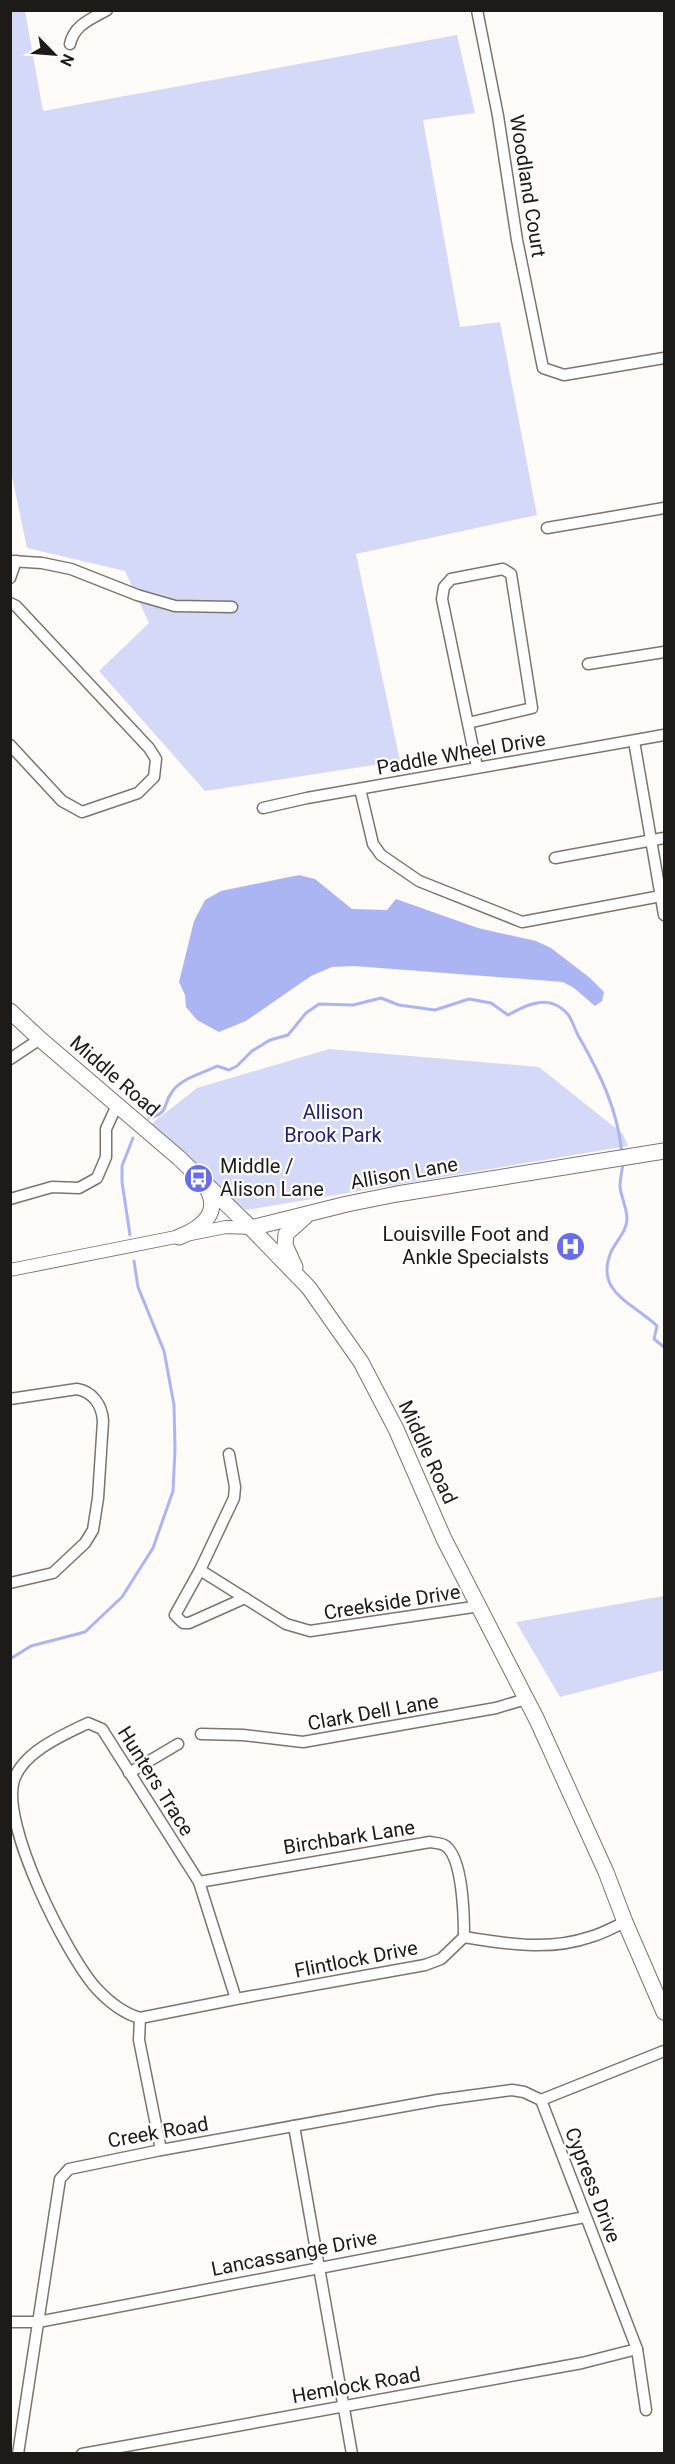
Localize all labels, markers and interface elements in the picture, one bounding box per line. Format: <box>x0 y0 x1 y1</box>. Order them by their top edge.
north arrow <box>24 24 84 84</box>
text: N <box>56 51 78 69</box>
street label: Woodland Court <box>505 113 551 259</box>
street label: Paddle Wheel Drive <box>375 726 547 780</box>
street label: Middle Road <box>65 1030 165 1122</box>
park label: Allison Brook Park <box>284 1100 382 1147</box>
street label: Allison Lane <box>348 1152 460 1194</box>
place label: Middle / Alison Lane <box>220 1154 324 1201</box>
bus stop icon: Middle / Alison Lane <box>183 1162 215 1194</box>
place label: Louisville Foot and Ankle Specialsts <box>382 1222 549 1269</box>
hospital icon: Louisville Foot and Ankle Specialsts <box>554 1230 586 1262</box>
street label: Middle Road <box>394 1397 462 1507</box>
street label: Creekside Drive <box>322 1579 462 1625</box>
street label: Clark Dell Lane <box>306 1689 440 1735</box>
street label: Hunters Trace <box>113 1722 199 1840</box>
street label: Birchbark Lane <box>282 1815 416 1859</box>
street label: Flintlock Drive <box>292 1935 420 1983</box>
street label: Creek Road <box>106 2111 210 2153</box>
street label: Cypress Drive <box>560 2124 626 2246</box>
street label: Lancassange Drive <box>209 2225 379 2281</box>
street label: Hemlock Road <box>290 2362 422 2408</box>

